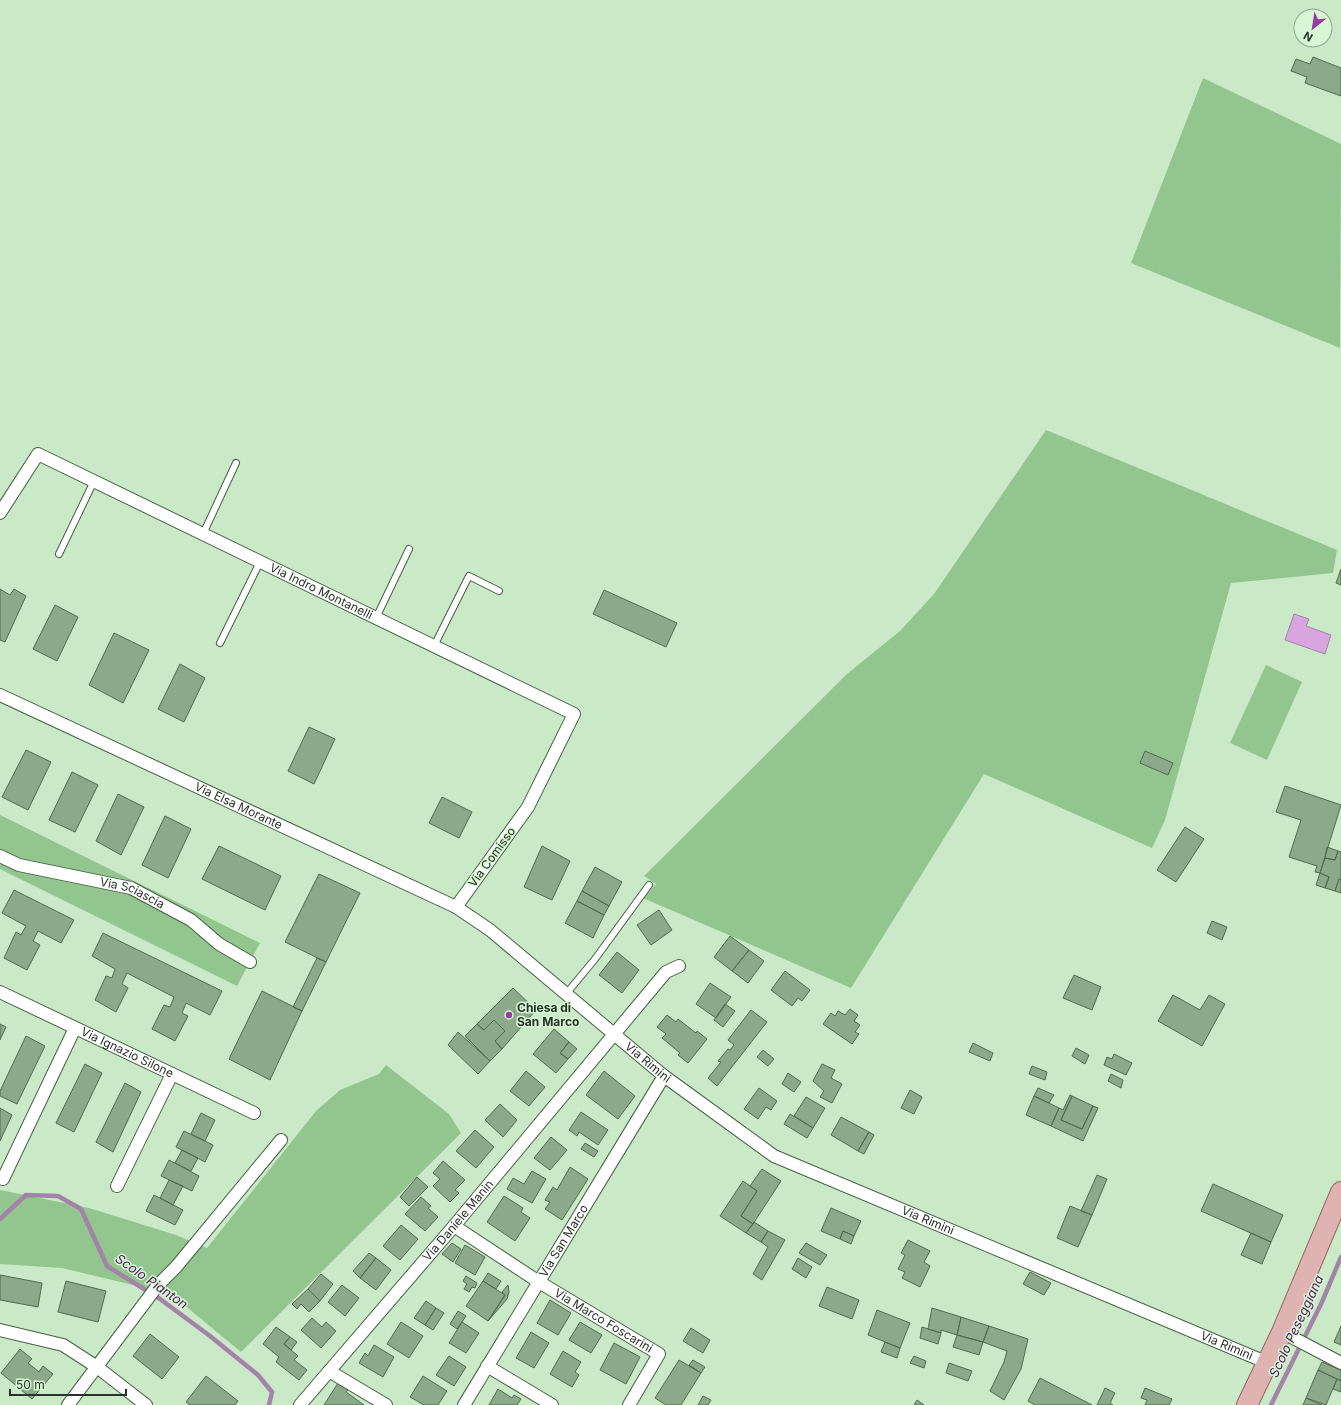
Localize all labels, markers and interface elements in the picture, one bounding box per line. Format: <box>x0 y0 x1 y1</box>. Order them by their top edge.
north arrow <box>1293 8 1333 48</box>
text: N <box>1301 29 1315 45</box>
street label: Via Indro Montanelli <box>268 560 375 622</box>
street label: Via Elsa Morante <box>192 779 285 832</box>
street label: Via Comisso <box>465 824 518 890</box>
street label: Via Sciascia <box>99 874 167 912</box>
place label: Chiesa di San Marco <box>517 1000 579 1029</box>
marker: Chiesa di San Marco <box>504 1010 514 1020</box>
street label: Via Ignazio Silone <box>79 1024 176 1081</box>
street label: Via Rimini <box>622 1039 674 1086</box>
street label: Via Daniele Manin <box>419 1177 496 1264</box>
street label: Via San Marco <box>536 1202 591 1280</box>
street label: Via Rimini <box>900 1202 957 1238</box>
water label: Scolo Pianton <box>113 1250 192 1312</box>
water label: Scolo Peseggiana <box>1265 1272 1327 1380</box>
street label: Via Marco Foscarini <box>552 1285 656 1356</box>
street label: Via Rimini <box>1199 1328 1255 1363</box>
scale bar <box>10 1371 126 1397</box>
text: 50 m <box>16 1377 45 1392</box>

